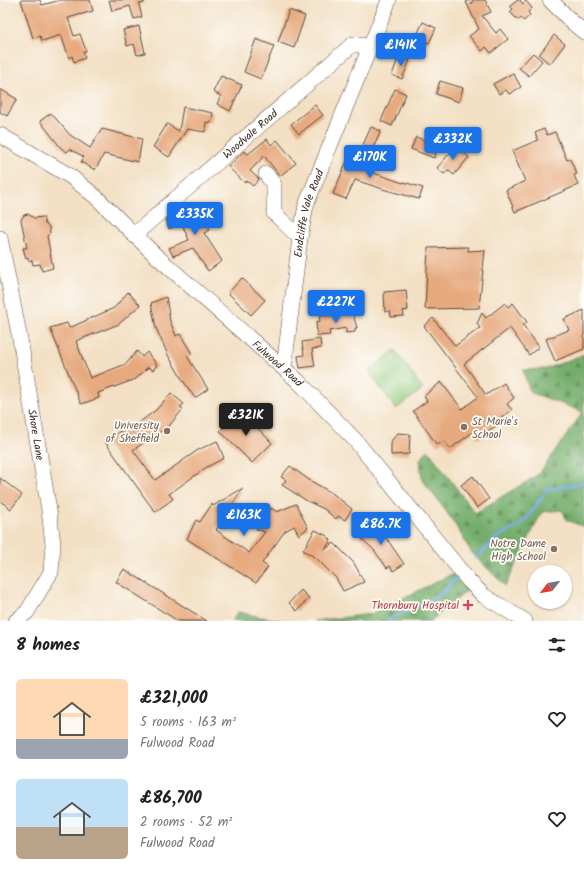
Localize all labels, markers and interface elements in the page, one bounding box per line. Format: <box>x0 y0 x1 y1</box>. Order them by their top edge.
pin: £141K <box>373 33 429 67</box>
text: £141K <box>385 35 417 56</box>
street label: Woodvale Road <box>219 105 283 164</box>
pin: £332K <box>425 127 481 161</box>
text: £332K <box>433 129 473 150</box>
pin: £170K <box>342 145 398 179</box>
text: £170K <box>353 147 387 168</box>
street label: Endcliffe Vale Road <box>290 166 330 259</box>
pin: £335K <box>167 202 223 236</box>
text: £335K <box>176 204 214 225</box>
pin: £227K <box>308 290 364 324</box>
text: £227K <box>317 292 355 313</box>
street label: Fulwood Road <box>248 336 307 392</box>
pin: £321K <box>218 403 274 437</box>
text: £321K <box>228 405 264 426</box>
street label: Shore Lane <box>22 408 48 462</box>
place label: St Marie's School <box>472 413 518 444</box>
place label: University of Sheffield <box>106 417 160 448</box>
marker: St Marie's School <box>459 422 469 432</box>
marker: University of Sheffield <box>162 426 172 436</box>
pin: £163K <box>216 503 272 537</box>
text: £163K <box>226 505 262 526</box>
pin: £86.7K <box>348 512 414 546</box>
text: £86.7K <box>360 514 402 535</box>
place label: Notre Dame High School <box>490 535 546 566</box>
marker: Notre Dame High School <box>549 544 559 554</box>
north arrow <box>528 565 572 609</box>
map controls <box>528 565 572 609</box>
place label: Thornbury Hospital <box>371 597 459 615</box>
marker: Thornbury Hospital <box>462 599 474 611</box>
text: 8 homes <box>16 632 80 659</box>
icon: filters <box>546 634 568 656</box>
text: £321,000 <box>140 685 207 712</box>
icon: home <box>48 695 96 743</box>
icon: heart <box>546 708 568 730</box>
text: 5 rooms · 163 m² <box>140 712 236 733</box>
text: Fulwood Road <box>140 733 215 754</box>
text: £86,700 <box>140 785 202 812</box>
icon: home <box>48 795 96 843</box>
icon: heart <box>546 808 568 830</box>
text: 2 rooms · 52 m² <box>140 812 232 833</box>
text: Fulwood Road <box>140 833 215 854</box>

